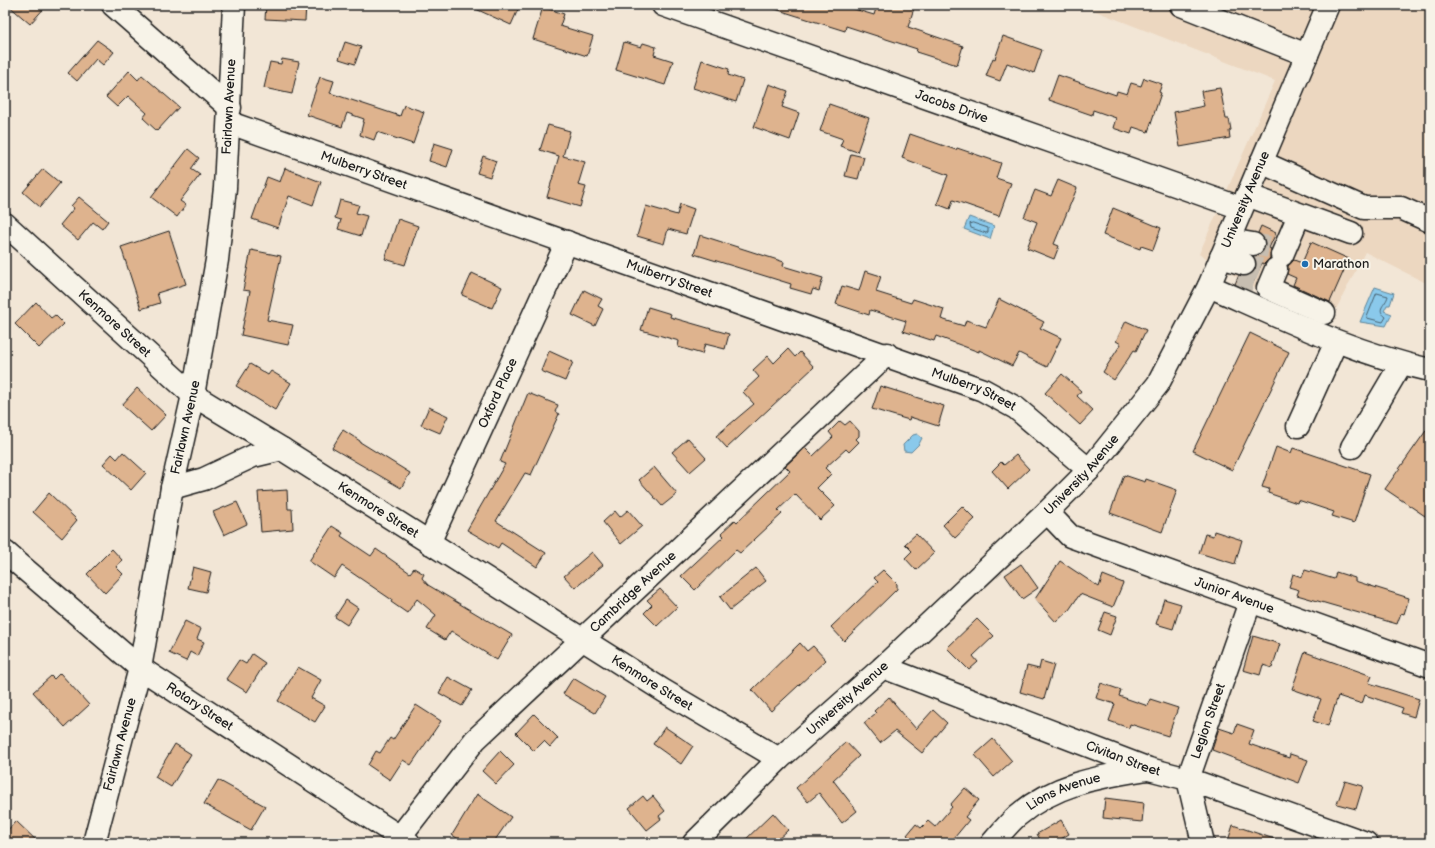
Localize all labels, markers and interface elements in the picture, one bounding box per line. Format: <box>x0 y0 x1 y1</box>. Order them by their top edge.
street label: Fairlawn Avenue <box>219 58 239 155</box>
street label: Jacobs Drive <box>913 86 991 127</box>
street label: Mulberry Street <box>318 148 409 193</box>
street label: University Avenue <box>1218 148 1273 250</box>
street label: Mulberry Street <box>624 256 715 301</box>
place label: Marathon <box>1313 256 1369 272</box>
marker: Marathon <box>1300 259 1310 269</box>
street label: Kenmore Street <box>75 286 154 361</box>
street label: Oxford Place <box>475 355 521 431</box>
street label: Mulberry Street <box>929 364 1019 414</box>
street label: Fairlawn Avenue <box>167 379 204 476</box>
street label: University Avenue <box>1041 431 1123 518</box>
street label: Kenmore Street <box>335 478 422 541</box>
street label: Cambridge Avenue <box>587 547 680 636</box>
street label: Junior Avenue <box>1192 574 1277 617</box>
street label: Kenmore Street <box>608 652 696 714</box>
street label: University Avenue <box>803 658 892 739</box>
street label: Rotary Street <box>163 679 236 734</box>
street label: Legion Street <box>1188 681 1229 761</box>
street label: Fairlawn Avenue <box>100 696 140 793</box>
street label: Civitan Street <box>1083 737 1162 780</box>
street label: Lions Avenue <box>1023 770 1102 814</box>

